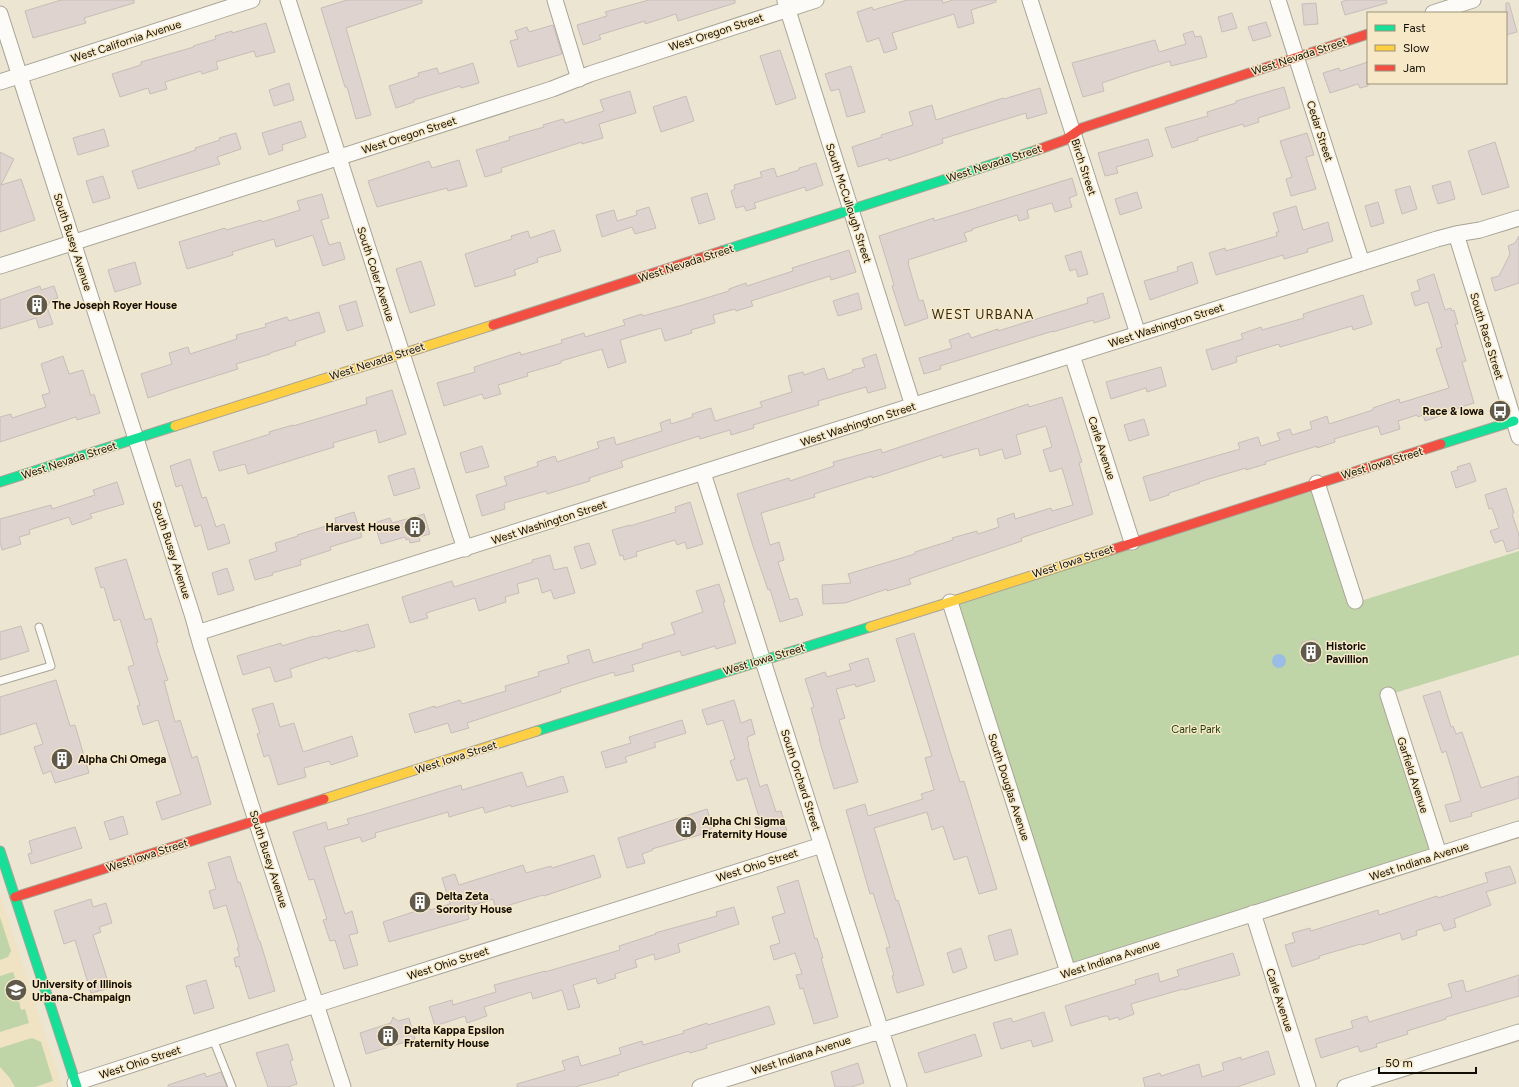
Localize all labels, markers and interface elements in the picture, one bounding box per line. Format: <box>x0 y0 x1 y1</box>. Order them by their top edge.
street label: West Oregon Street <box>667 11 765 54</box>
legend <box>1367 12 1507 84</box>
street label: West California Avenue <box>69 18 183 65</box>
text: Fast <box>1403 21 1426 35</box>
street label: West Nevada Street <box>1250 35 1348 78</box>
text: Slow <box>1403 41 1430 55</box>
text: Jam <box>1403 61 1426 75</box>
street label: Cedar Street <box>1304 99 1335 163</box>
street label: West Oregon Street <box>360 114 458 157</box>
street label: Birch Street <box>1068 137 1099 197</box>
street label: South McCullough Street <box>823 142 874 265</box>
street label: West Nevada Street <box>945 142 1043 185</box>
street label: South Busey Avenue <box>51 192 94 293</box>
street label: South Coler Avenue <box>354 225 397 323</box>
street label: West Nevada Street <box>637 242 735 285</box>
street label: South Race Street <box>1467 291 1506 381</box>
building icon: The Joseph Royer House <box>24 292 50 318</box>
place label: The Joseph Royer House <box>52 299 177 312</box>
street label: West Washington Street <box>1107 301 1225 350</box>
district label: WEST URBANA <box>932 307 1034 322</box>
street label: West Nevada Street <box>328 340 426 383</box>
bus stop icon: Race & Iowa <box>1487 398 1513 424</box>
street label: West Washington Street <box>799 400 917 449</box>
place label: Race & Iowa <box>1422 405 1484 418</box>
street label: Carle Avenue <box>1085 415 1118 481</box>
street label: West Nevada Street <box>20 439 118 482</box>
street label: West Iowa Street <box>1340 445 1425 482</box>
street label: West Washington Street <box>490 498 608 547</box>
street label: South Busey Avenue <box>150 500 193 601</box>
building icon: Harvest House <box>402 514 428 540</box>
place label: Harvest House <box>325 521 400 534</box>
street label: West Iowa Street <box>1031 542 1116 581</box>
building icon: Historic Pavillion <box>1298 639 1324 665</box>
place label: Historic Pavillion <box>1326 640 1368 666</box>
street label: West Iowa Street <box>722 641 807 678</box>
park label: Carle Park <box>1171 723 1221 736</box>
street label: South Orchard Street <box>778 728 823 833</box>
street label: South Douglas Avenue <box>985 732 1032 842</box>
street label: Garfield Avenue <box>1394 736 1431 815</box>
street label: West Iowa Street <box>414 738 499 777</box>
building icon: Alpha Chi Omega <box>49 746 75 772</box>
place label: Alpha Chi Omega <box>78 753 167 766</box>
street label: South Busey Avenue <box>247 809 290 910</box>
building icon: Alpha Chi Sigma Fraternity House <box>673 814 699 840</box>
place label: Alpha Chi Sigma Fraternity House <box>702 815 787 841</box>
street label: West Iowa Street <box>105 836 190 875</box>
street label: West Indiana Avenue <box>1368 839 1470 884</box>
street label: West Ohio Street <box>715 846 800 885</box>
building icon: Delta Zeta Sorority House <box>407 889 433 915</box>
place label: Delta Zeta Sorority House <box>436 890 512 916</box>
street label: West Indiana Avenue <box>1059 937 1161 982</box>
street label: West Ohio Street <box>406 944 491 983</box>
street label: Carle Avenue <box>1263 967 1296 1033</box>
school or university icon: University of Illinois Urbana-Champaign <box>3 977 29 1003</box>
place label: University of Illinois Urbana-Champaign <box>32 978 132 1004</box>
building icon: Delta Kappa Epsilon Fraternity House <box>375 1023 401 1049</box>
place label: Delta Kappa Epsilon Fraternity House <box>404 1024 504 1050</box>
street label: West Indiana Avenue <box>750 1033 852 1078</box>
street label: West Ohio Street <box>98 1043 183 1082</box>
scale bar <box>1379 1049 1476 1075</box>
text: 50 m <box>1385 1056 1413 1070</box>

